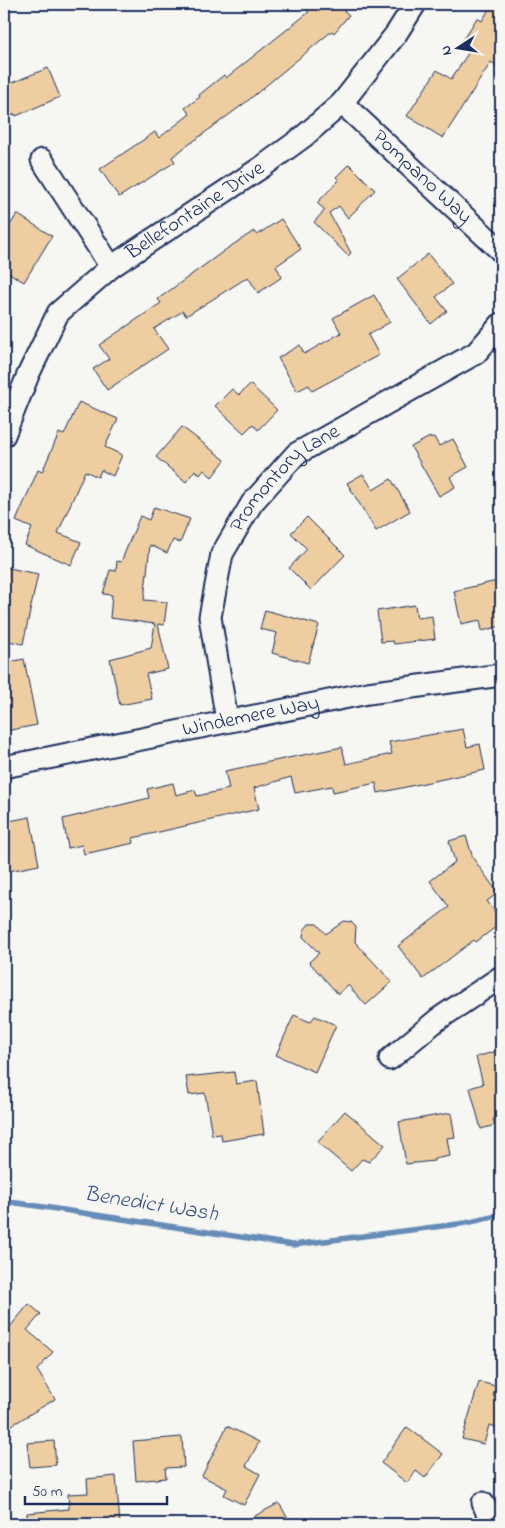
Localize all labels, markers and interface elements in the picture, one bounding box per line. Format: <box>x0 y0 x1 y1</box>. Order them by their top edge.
north arrow <box>432 22 482 72</box>
text: N <box>435 44 458 57</box>
street label: Pompano Way <box>365 123 478 233</box>
street label: Bellefontaine Drive <box>119 154 271 269</box>
street label: Promontory Lane <box>223 417 346 538</box>
street label: Windemere Way <box>180 688 322 745</box>
water label: Benedict Wash <box>82 1179 221 1231</box>
scale bar <box>25 1473 168 1505</box>
text: 50 m <box>32 1481 63 1503</box>

